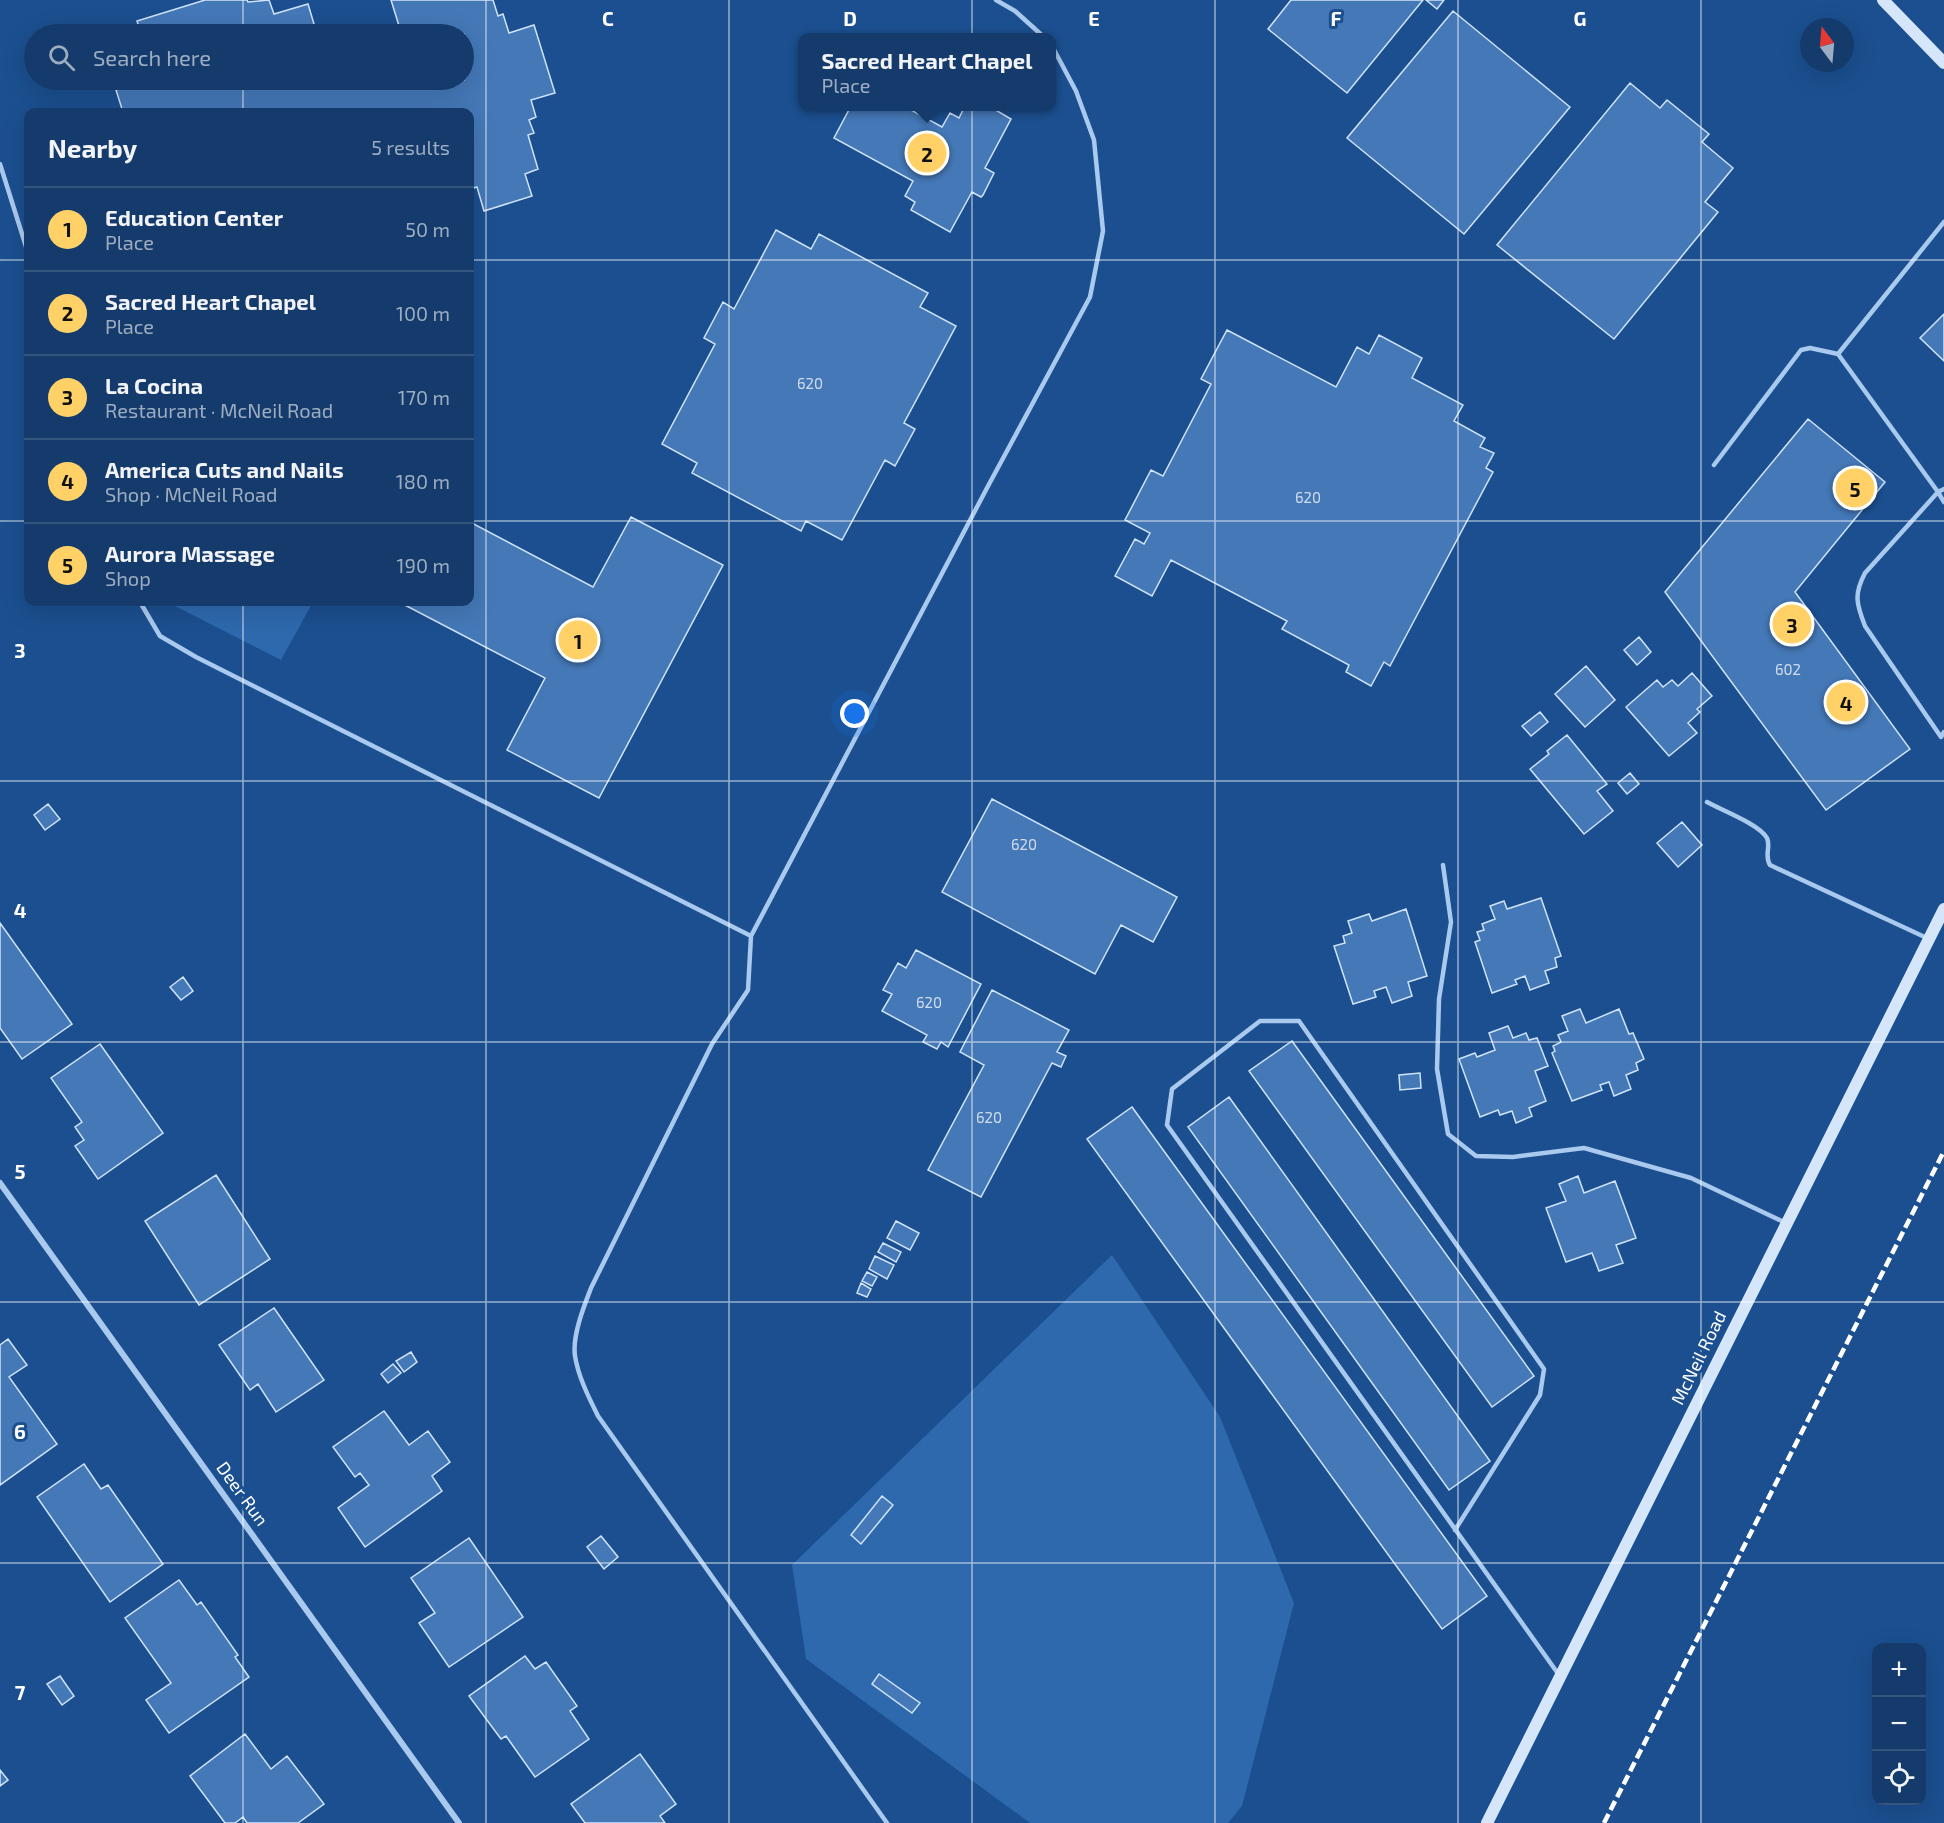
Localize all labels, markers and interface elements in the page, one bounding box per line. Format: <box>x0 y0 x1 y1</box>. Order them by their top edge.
text: C <box>602 6 614 30</box>
text: D <box>843 6 857 30</box>
text: E <box>1088 6 1100 30</box>
text: F <box>1330 6 1342 30</box>
text: G <box>1574 6 1586 30</box>
north arrow <box>1800 18 1854 72</box>
search box <box>24 24 474 90</box>
popup <box>798 33 1056 111</box>
icon: search <box>45 41 78 74</box>
text: Search here <box>93 44 211 70</box>
text: Sacred Heart Chapel <box>822 47 1032 73</box>
text: Place <box>822 73 871 97</box>
pin: 2 <box>908 130 946 176</box>
text: Nearby <box>48 132 137 163</box>
text: 5 results <box>371 135 450 159</box>
text: Education Center <box>105 204 283 230</box>
text: 1 <box>63 217 72 241</box>
text: 50 m <box>405 217 450 241</box>
text: Place <box>105 230 154 254</box>
text: Sacred Heart Chapel <box>105 288 316 314</box>
text: 2 <box>62 301 73 325</box>
text: 100 m <box>396 301 450 325</box>
text: Place <box>105 314 154 338</box>
text: La Cocina <box>105 372 203 398</box>
house number: 620 <box>797 374 823 392</box>
text: 3 <box>62 385 73 409</box>
text: 170 m <box>398 385 450 409</box>
text: Restaurant · McNeil Road <box>105 398 333 422</box>
text: America Cuts and Nails <box>105 456 344 482</box>
pin: 5 <box>1836 466 1874 510</box>
text: 4 <box>61 469 74 493</box>
text: 180 m <box>396 469 450 493</box>
text: Shop · McNeil Road <box>105 482 278 506</box>
house number: 620 <box>1295 488 1321 506</box>
text: Aurora Massage <box>105 540 275 566</box>
text: 5 <box>62 553 73 577</box>
text: 190 m <box>397 553 450 577</box>
text: Shop <box>105 566 151 590</box>
pin: 3 <box>1772 602 1812 646</box>
pin: 1 <box>558 618 598 662</box>
text: 3 <box>14 638 26 662</box>
house number: 602 <box>1775 660 1801 678</box>
pin: 4 <box>1826 680 1866 724</box>
your location <box>840 699 869 728</box>
house number: 620 <box>1011 835 1037 853</box>
text: 4 <box>14 898 27 922</box>
house number: 620 <box>916 993 942 1011</box>
house number: 620 <box>976 1108 1002 1126</box>
text: 5 <box>14 1159 26 1183</box>
street label: McNeil Road <box>1666 1307 1730 1408</box>
text: 6 <box>14 1419 26 1443</box>
street label: Deer Run <box>212 1457 273 1530</box>
map controls <box>1872 1643 1926 1805</box>
button: + <box>1872 1643 1926 1697</box>
text: 7 <box>15 1680 26 1704</box>
button: − <box>1872 1697 1926 1751</box>
button: locate <box>1872 1751 1926 1805</box>

